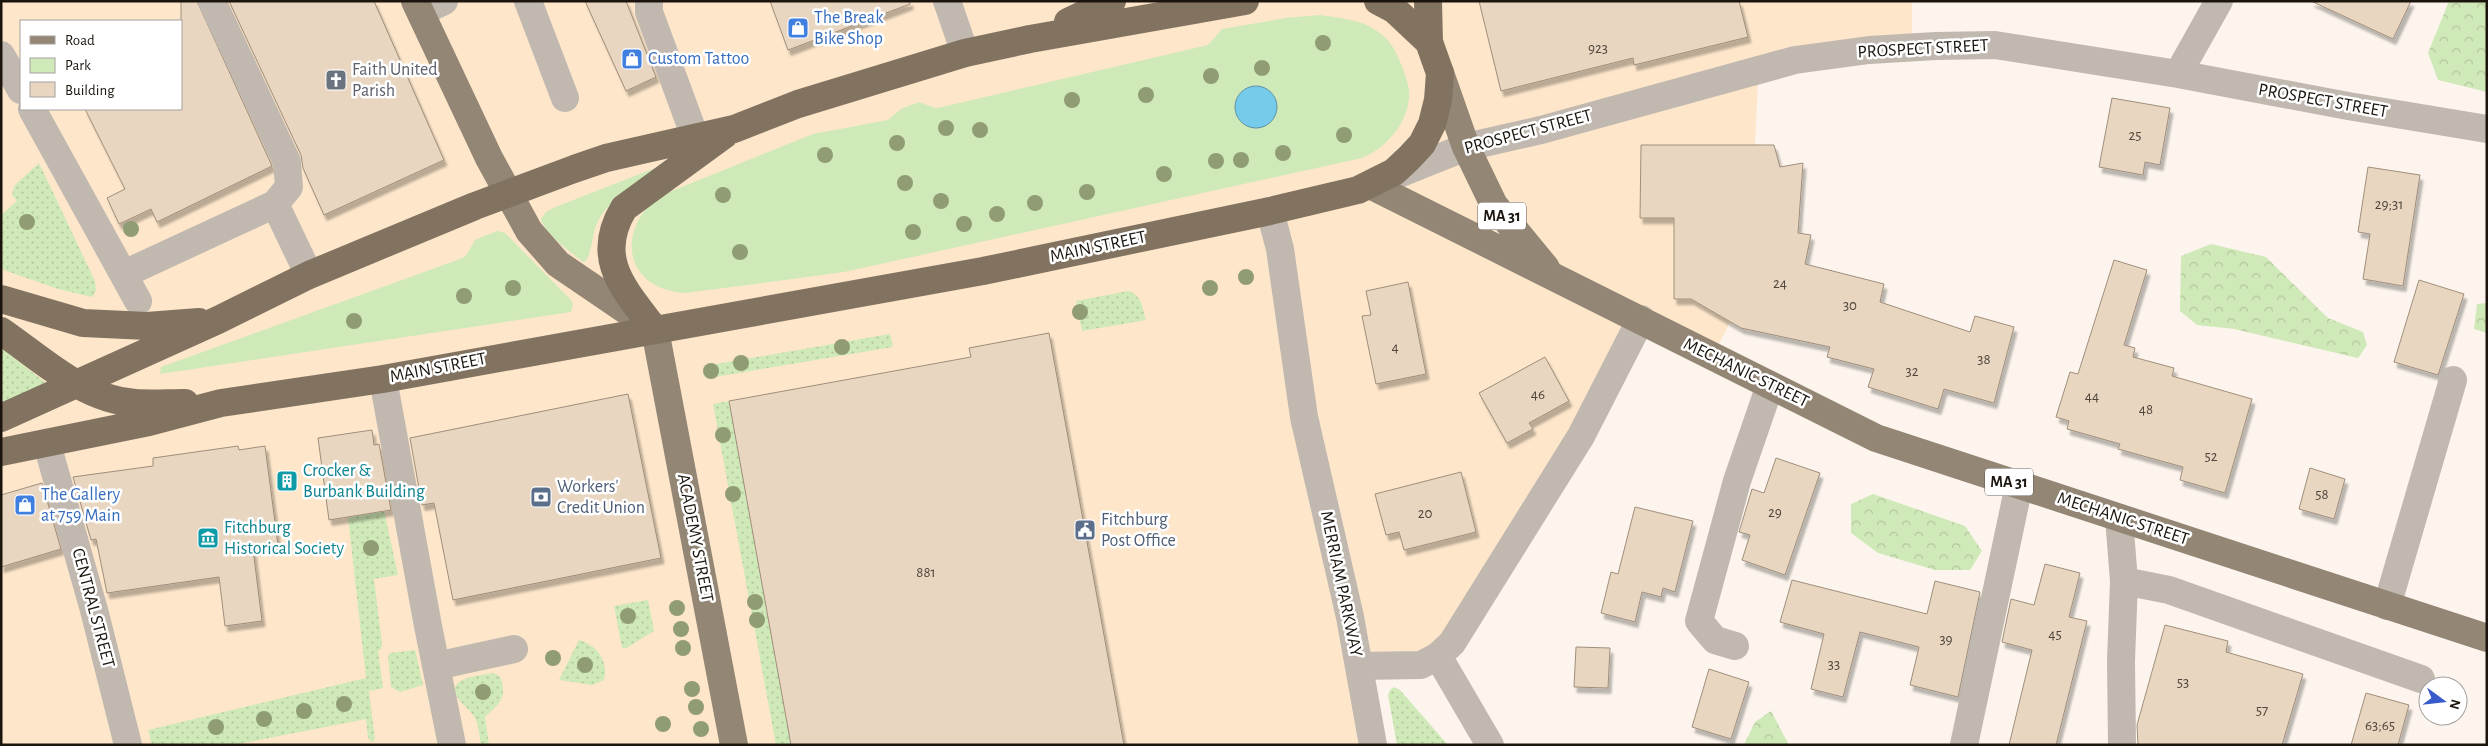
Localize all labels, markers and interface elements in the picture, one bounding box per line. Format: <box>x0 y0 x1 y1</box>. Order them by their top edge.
place label: The Break Bike Shop <box>814 9 884 48</box>
shop icon: The Break Bike Shop <box>786 16 810 40</box>
legend <box>20 20 182 110</box>
text: Road <box>65 33 95 48</box>
street label: PROSPECT STREET <box>1857 37 1989 61</box>
house number: 923 <box>1588 41 1608 56</box>
shop icon: Custom Tattoo <box>620 47 644 71</box>
place label: Custom Tattoo <box>648 50 750 68</box>
text: Park <box>65 58 91 73</box>
place label: Faith United Parish <box>352 61 438 100</box>
church icon: Faith United Parish <box>324 68 348 92</box>
street label: PROSPECT STREET <box>2257 81 2389 121</box>
text: Building <box>65 83 115 98</box>
street label: PROSPECT STREET <box>1462 106 1594 158</box>
house number: 25 <box>2128 128 2142 143</box>
house number: 29;31 <box>2375 197 2403 212</box>
road number: MA 31 <box>1478 202 1526 230</box>
street label: MAIN STREET <box>1048 228 1148 266</box>
house number: 24 <box>1773 276 1787 291</box>
house number: 30 <box>1843 298 1857 313</box>
street label: MECHANIC STREET <box>1680 335 1812 411</box>
house number: 4 <box>1391 340 1399 355</box>
street label: MAIN STREET <box>388 350 488 386</box>
house number: 38 <box>1977 352 1991 367</box>
house number: 32 <box>1905 364 1919 379</box>
house number: 46 <box>1531 387 1545 402</box>
house number: 44 <box>2085 389 2099 404</box>
house number: 48 <box>2139 402 2153 417</box>
house number: 52 <box>2204 449 2218 464</box>
place label: Crocker & Burbank Building <box>303 462 425 501</box>
road number: MA 31 <box>1985 468 2033 496</box>
building icon: Crocker & Burbank Building <box>275 469 299 493</box>
street label: ACADEMY STREET <box>674 472 716 604</box>
place label: Workers' Credit Union <box>557 478 645 517</box>
bank icon: Workers' Credit Union <box>529 485 553 509</box>
place label: The Gallery at 759 Main <box>41 486 120 525</box>
house number: 58 <box>2315 487 2329 502</box>
street label: MECHANIC STREET <box>2055 489 2191 549</box>
shop icon: The Gallery at 759 Main <box>13 493 37 517</box>
house number: 29 <box>1768 505 1782 520</box>
house number: 20 <box>1418 506 1432 521</box>
street label: MERRIAM PARKWAY <box>1317 509 1365 659</box>
place label: Fitchburg Post Office <box>1101 511 1176 550</box>
public building icon: Fitchburg Post Office <box>1073 518 1097 542</box>
place label: Fitchburg Historical Society <box>224 519 344 558</box>
museum icon: Fitchburg Historical Society <box>196 526 220 550</box>
street label: CENTRAL STREET <box>68 546 118 670</box>
house number: 881 <box>916 565 936 580</box>
house number: 45 <box>2048 627 2062 642</box>
house number: 39 <box>1939 632 1953 647</box>
house number: 33 <box>1828 657 1840 672</box>
house number: 53 <box>2177 675 2189 690</box>
north arrow <box>2418 676 2468 726</box>
text: N <box>2447 698 2463 711</box>
house number: 57 <box>2256 703 2268 718</box>
house number: 63;65 <box>2365 718 2395 733</box>

